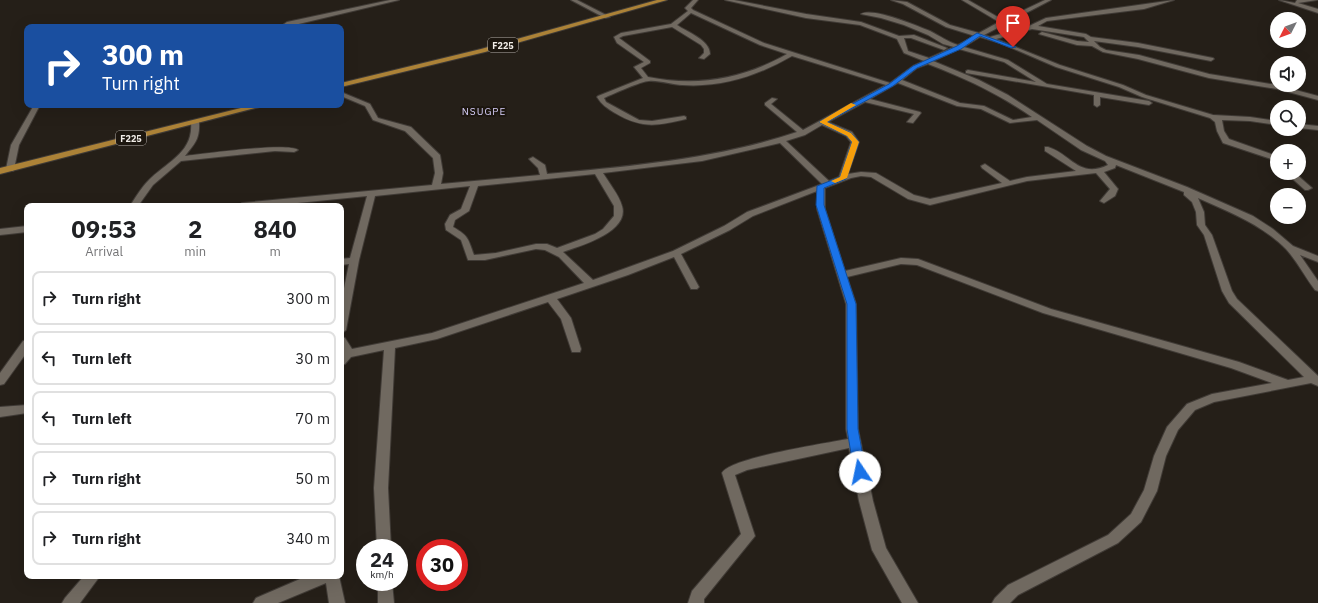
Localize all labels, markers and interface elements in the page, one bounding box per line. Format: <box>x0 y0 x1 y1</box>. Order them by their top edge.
pin <box>996 6 1030 47</box>
icon: arrive <box>1002 12 1024 34</box>
north arrow <box>1270 12 1306 48</box>
map controls <box>1270 12 1306 224</box>
text: 300 m <box>102 36 184 73</box>
road number: F225 <box>488 38 518 52</box>
icon: right <box>36 40 88 92</box>
button: sound <box>1270 56 1306 92</box>
text: Turn right <box>102 72 180 95</box>
button: search <box>1270 100 1306 136</box>
district label: NSUGPE <box>462 105 506 118</box>
road number: F225 <box>116 131 146 145</box>
button: + <box>1270 144 1306 180</box>
button: − <box>1270 188 1306 224</box>
text: 09:53 <box>71 213 137 245</box>
text: 2 <box>188 213 202 245</box>
text: 840 <box>253 213 297 245</box>
text: Arrival <box>85 243 123 260</box>
text: min <box>184 243 206 260</box>
text: m <box>269 243 281 260</box>
icon: right <box>38 287 60 309</box>
text: Turn right <box>72 289 141 308</box>
text: 300 m <box>286 289 330 308</box>
icon: left <box>38 347 60 369</box>
text: Turn left <box>72 349 132 368</box>
text: 30 m <box>295 349 330 368</box>
icon: left <box>38 407 60 429</box>
text: Turn left <box>72 409 132 428</box>
text: 70 m <box>295 409 330 428</box>
position arrow <box>839 451 881 493</box>
icon: right <box>38 467 60 489</box>
text: Turn right <box>72 469 141 488</box>
text: 50 m <box>295 469 330 488</box>
icon: right <box>38 527 60 549</box>
text: Turn right <box>72 529 141 548</box>
text: 340 m <box>286 529 330 548</box>
speed limit sign: 30 <box>416 539 468 591</box>
text: 24 <box>370 546 394 573</box>
text: km/h <box>370 568 394 581</box>

